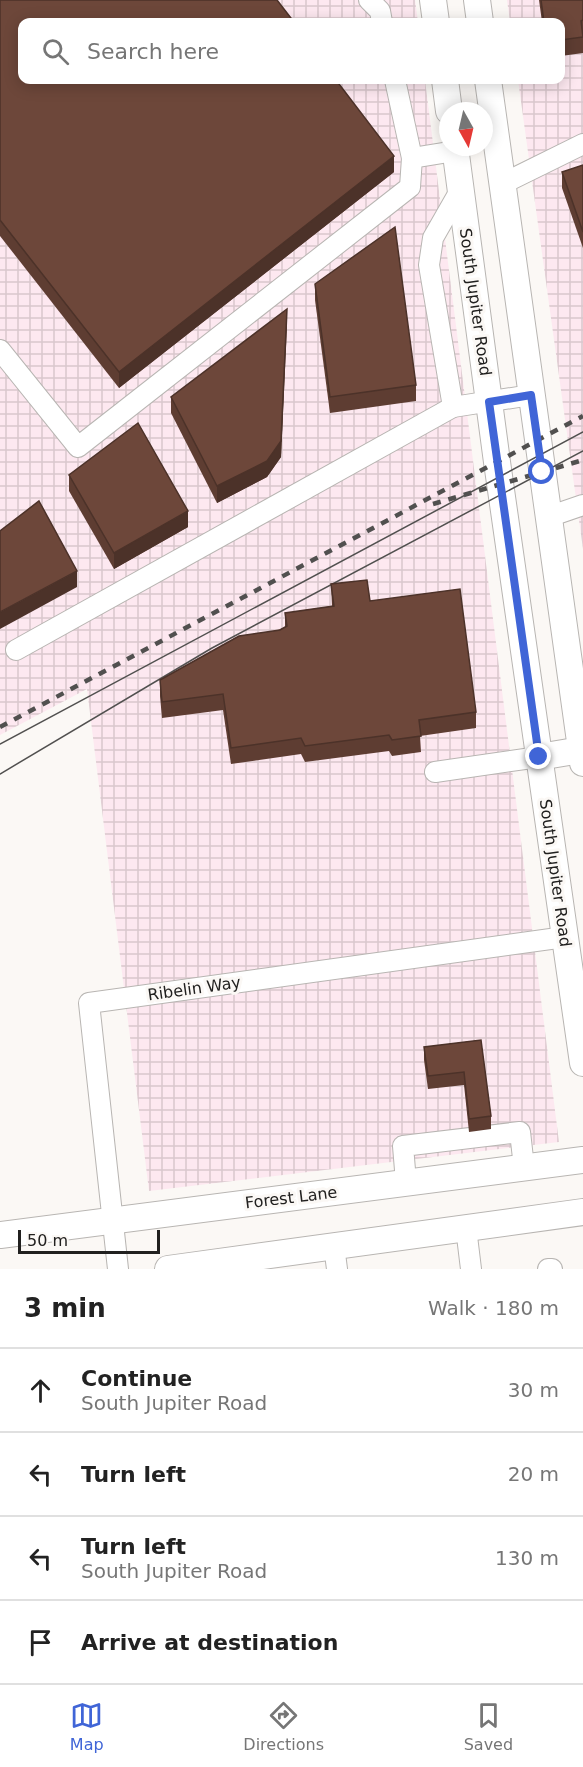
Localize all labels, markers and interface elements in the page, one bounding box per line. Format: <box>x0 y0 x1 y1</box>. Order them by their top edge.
search box <box>18 18 565 84</box>
icon: search <box>39 35 72 68</box>
text: Search here <box>87 39 219 64</box>
north arrow <box>439 102 493 156</box>
street label: South Jupiter Road <box>456 227 495 377</box>
route start <box>528 458 554 484</box>
route end <box>525 743 551 769</box>
street label: South Jupiter Road <box>536 798 575 948</box>
street label: Ribelin Way <box>146 973 242 1004</box>
street label: Forest Lane <box>244 1182 338 1213</box>
scale bar <box>18 1227 160 1254</box>
text: 50 m <box>27 1231 68 1250</box>
text: 3 min <box>24 1293 106 1323</box>
text: Walk · 180 m <box>428 1296 559 1320</box>
text: Continue <box>81 1366 192 1391</box>
icon: ahead <box>24 1374 57 1407</box>
text: 30 m <box>508 1378 559 1402</box>
text: South Jupiter Road <box>81 1391 267 1415</box>
icon: left <box>24 1458 57 1491</box>
text: Turn left <box>81 1462 186 1487</box>
text: 20 m <box>508 1462 559 1486</box>
text: Turn left <box>81 1534 186 1559</box>
icon: left <box>24 1542 57 1575</box>
text: 130 m <box>495 1546 559 1570</box>
text: South Jupiter Road <box>81 1559 267 1583</box>
icon: arrive <box>24 1626 57 1659</box>
text: Arrive at destination <box>81 1630 338 1655</box>
tab: Map <box>70 1699 104 1754</box>
tab: Directions <box>243 1699 324 1754</box>
tab: Saved <box>464 1699 513 1754</box>

